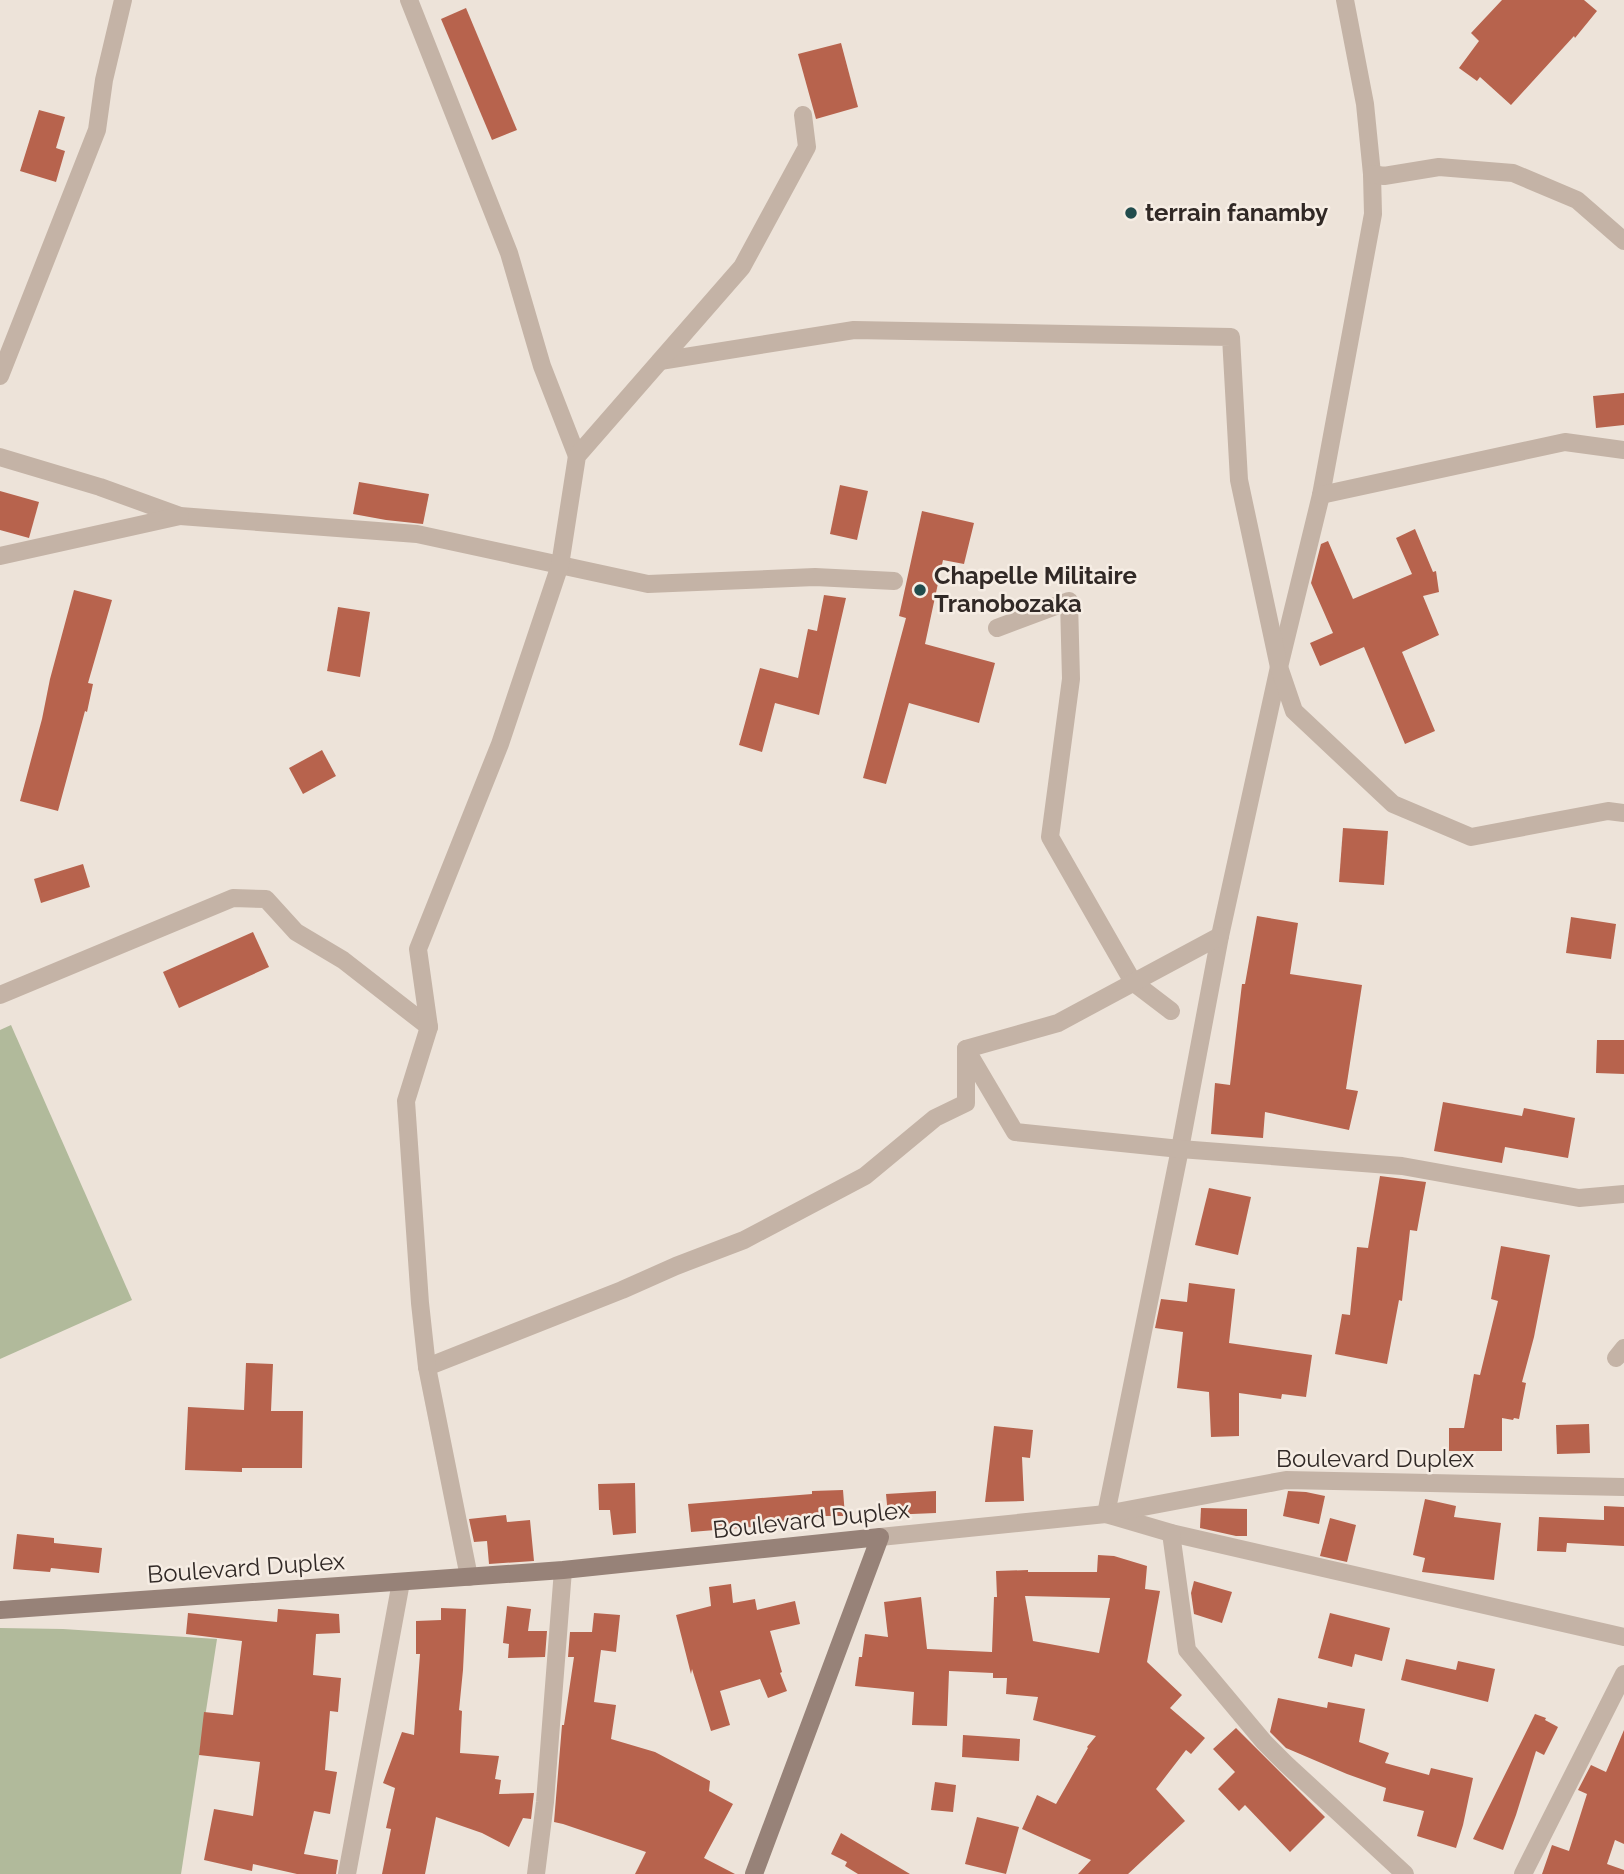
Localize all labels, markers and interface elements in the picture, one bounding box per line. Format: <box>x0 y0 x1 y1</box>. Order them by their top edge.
place label: terrain fanamby <box>1145 198 1328 227</box>
marker: terrain fanamby <box>1123 205 1139 221</box>
place label: Chapelle Militaire Tranobozaka <box>934 561 1137 618</box>
marker: Chapelle Militaire Tranobozaka <box>912 582 928 598</box>
street label: Boulevard Duplex <box>1276 1444 1474 1473</box>
street label: Boulevard Duplex <box>711 1495 911 1544</box>
street label: Boulevard Duplex <box>146 1546 346 1589</box>

